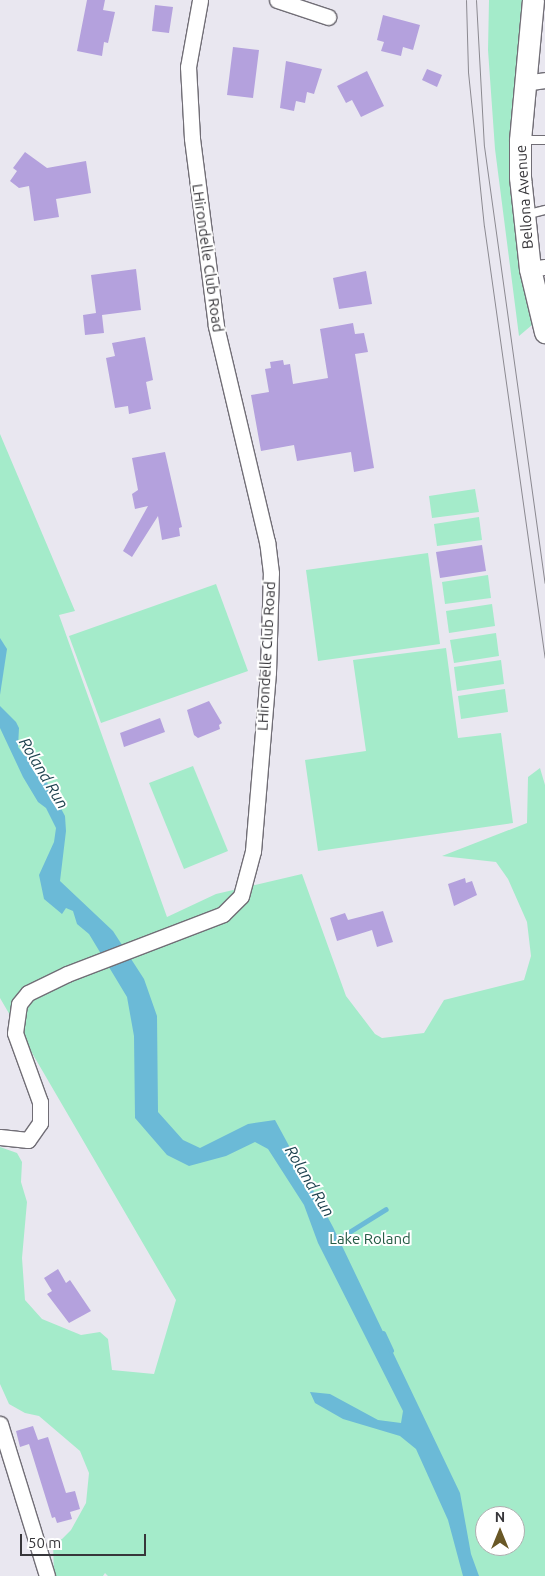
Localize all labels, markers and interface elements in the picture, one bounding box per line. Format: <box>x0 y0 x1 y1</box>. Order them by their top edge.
street label: Bellona Avenue <box>511 144 537 250</box>
street label: LHirondelle Club Road <box>189 183 227 333</box>
street label: LHirondelle Club Road <box>253 581 279 731</box>
water label: Roland Run <box>15 734 73 812</box>
water label: Roland Run <box>281 1142 339 1220</box>
park label: Lake Roland <box>329 1230 411 1248</box>
north arrow <box>475 1506 525 1556</box>
text: N <box>495 1509 505 1525</box>
scale bar <box>22 1524 149 1556</box>
text: 50 m <box>28 1534 61 1551</box>

